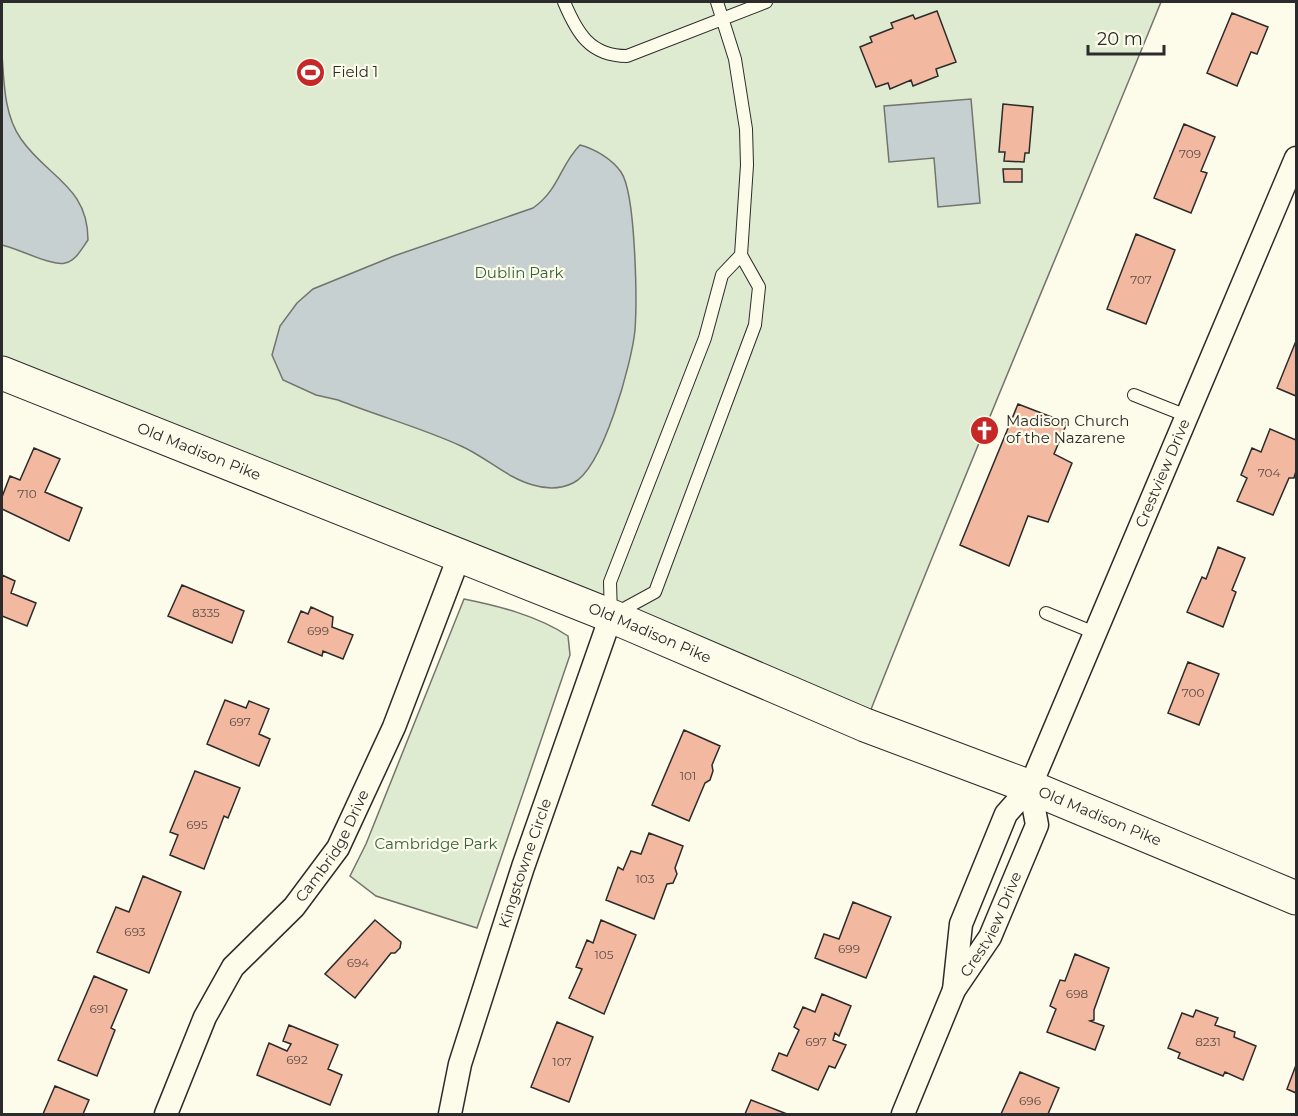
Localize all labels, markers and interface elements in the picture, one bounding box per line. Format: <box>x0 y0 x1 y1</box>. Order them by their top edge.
scale bar <box>1088 18 1164 56</box>
text: 20 m <box>1097 28 1143 50</box>
sports icon: Field 1 <box>295 56 327 88</box>
place label: Field 1 <box>332 62 378 81</box>
house number: 709 <box>1179 146 1201 161</box>
park label: Dublin Park <box>474 263 564 282</box>
house number: 707 <box>1130 272 1152 287</box>
place label: Madison Church of the Nazarene <box>1006 411 1129 447</box>
church icon: Madison Church of the Nazarene <box>969 414 1001 446</box>
street label: Crestview Drive <box>1131 416 1194 530</box>
street label: Old Madison Pike <box>134 418 264 484</box>
house number: 704 <box>1258 465 1280 480</box>
house number: 710 <box>17 486 37 501</box>
street label: Old Madison Pike <box>586 598 714 667</box>
house number: 8335 <box>192 605 220 620</box>
house number: 699 <box>307 623 329 638</box>
house number: 700 <box>1182 685 1204 700</box>
house number: 697 <box>229 714 251 729</box>
house number: 101 <box>680 768 696 783</box>
street label: Old Madison Pike <box>1036 782 1164 850</box>
street label: Cambridge Drive <box>291 787 373 906</box>
street label: Kingstowne Circle <box>494 796 555 930</box>
house number: 695 <box>186 817 208 832</box>
park label: Cambridge Park <box>374 834 498 853</box>
street label: Crestview Drive <box>956 869 1025 980</box>
house number: 103 <box>636 871 655 886</box>
house number: 693 <box>124 924 146 939</box>
house number: 699 <box>838 941 860 956</box>
house number: 105 <box>594 947 614 962</box>
house number: 694 <box>347 955 369 970</box>
house number: 698 <box>1066 986 1088 1001</box>
house number: 691 <box>90 1001 108 1016</box>
house number: 697 <box>805 1034 827 1049</box>
house number: 8231 <box>1195 1034 1221 1049</box>
house number: 692 <box>286 1052 308 1067</box>
house number: 107 <box>552 1054 572 1069</box>
house number: 696 <box>1019 1093 1041 1108</box>

